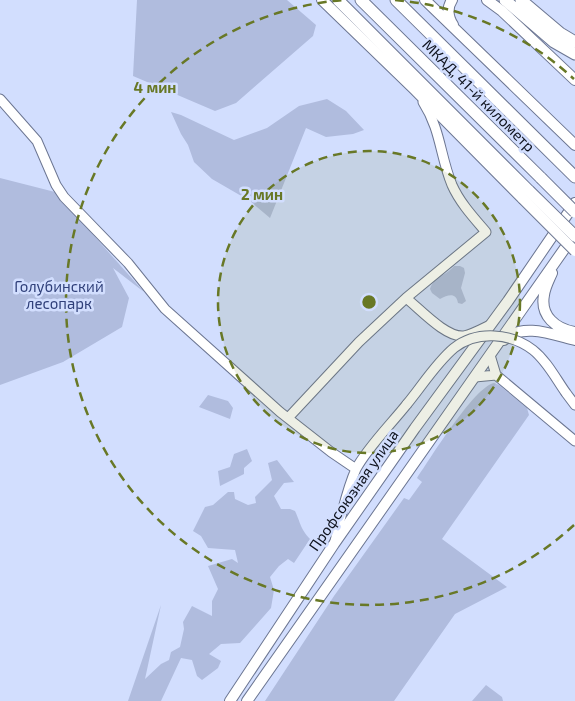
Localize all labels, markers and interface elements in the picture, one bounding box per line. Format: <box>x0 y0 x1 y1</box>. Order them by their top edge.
street label: МКАД, 41-й километр <box>419 35 539 155</box>
text: 4 мин <box>134 78 176 96</box>
text: 2 мин <box>241 185 283 203</box>
park label: Голубинский лесопарк <box>14 277 104 312</box>
centre of rings <box>360 293 378 311</box>
street label: Профсоюзная улица <box>304 426 402 555</box>

